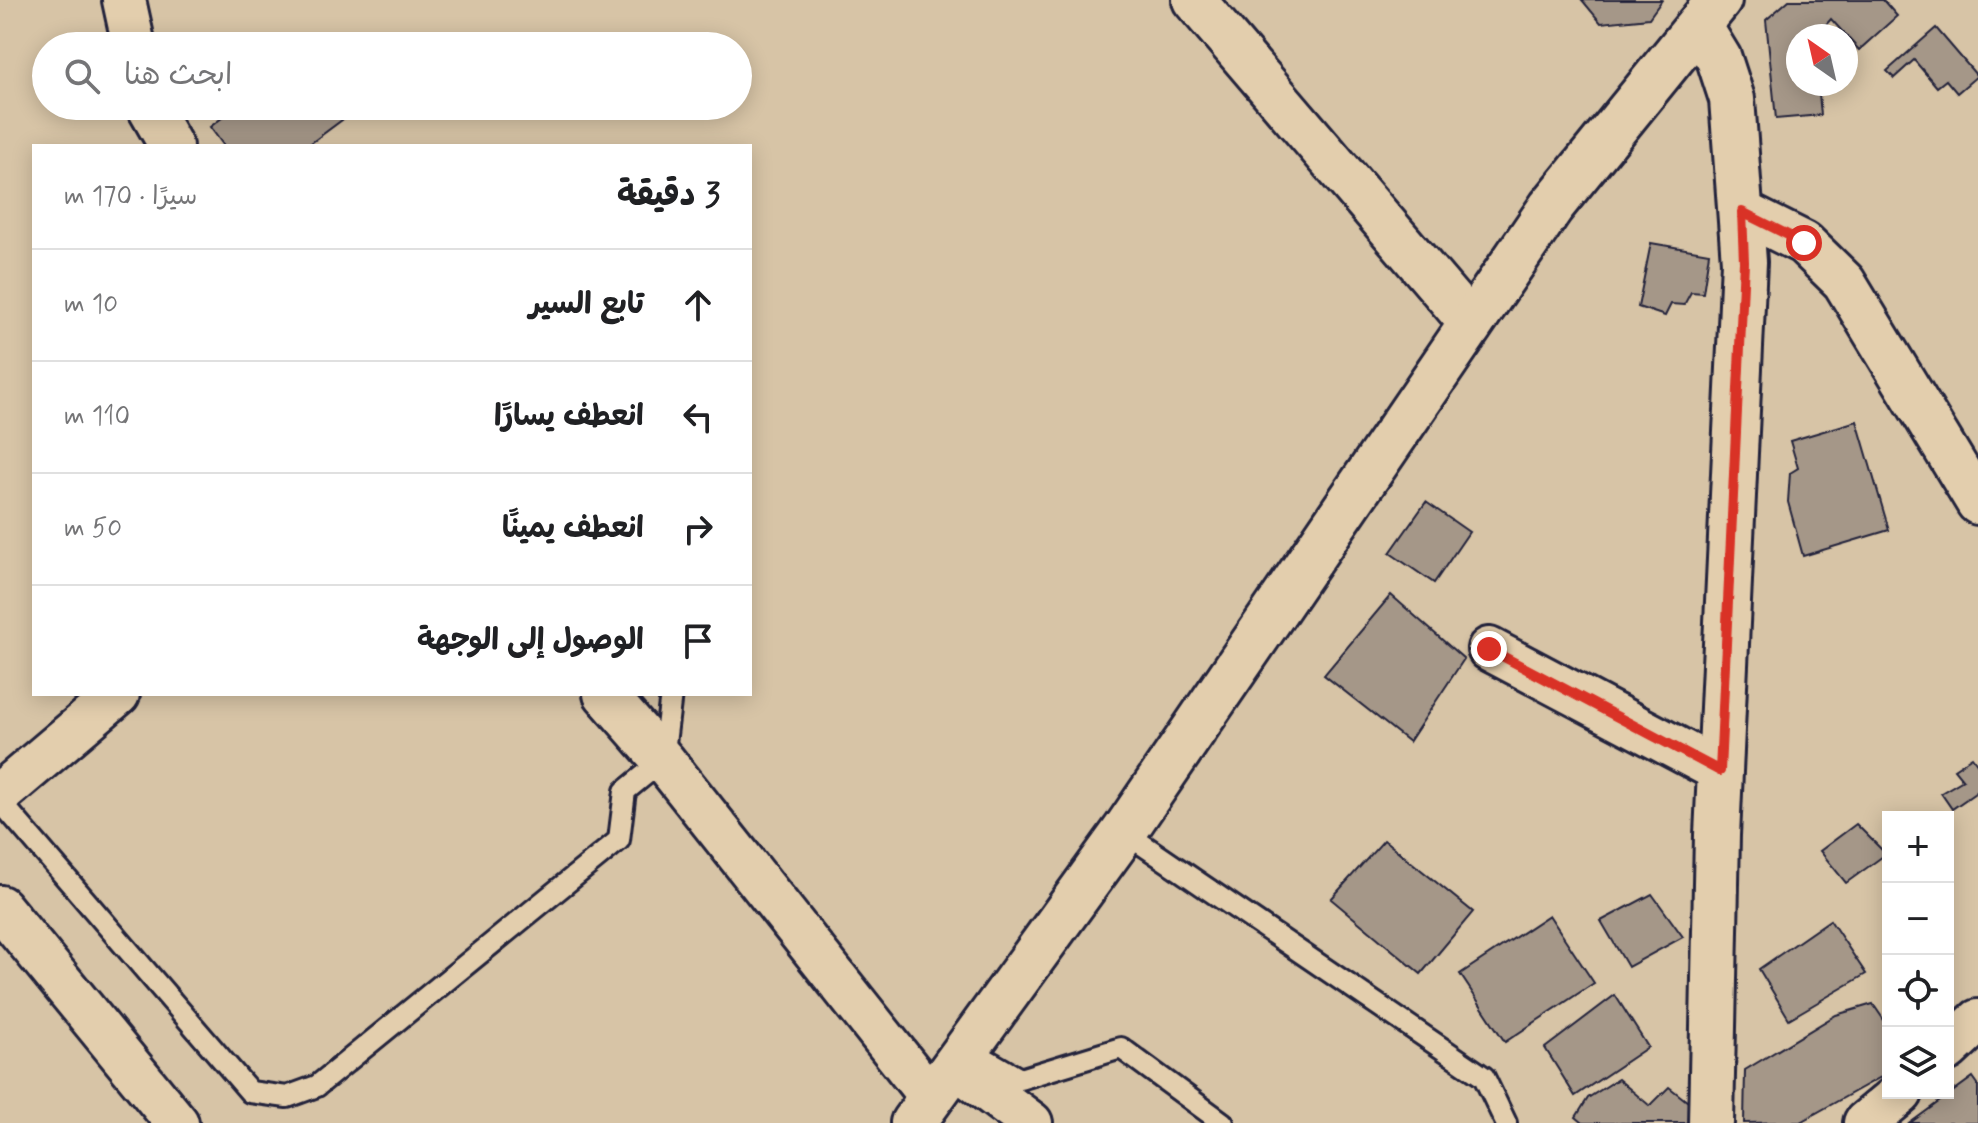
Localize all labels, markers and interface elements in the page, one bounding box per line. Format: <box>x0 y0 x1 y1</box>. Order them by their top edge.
north arrow <box>1786 24 1858 96</box>
search box <box>32 32 752 120</box>
icon: search <box>60 54 104 98</box>
text: ابحث هنا <box>124 56 232 95</box>
text: 3 دقيقة <box>617 173 720 218</box>
text: سيرًا · 170 m <box>64 180 197 214</box>
route start <box>1786 225 1822 261</box>
icon: ahead <box>676 283 720 327</box>
text: تابع السير <box>529 285 644 324</box>
text: 10 m <box>64 288 118 322</box>
icon: left <box>676 395 720 439</box>
text: انعطف يسارًا <box>494 397 644 436</box>
text: 110 m <box>64 400 130 434</box>
icon: right <box>676 507 720 551</box>
text: انعطف يمينًا <box>502 509 644 548</box>
text: 50 m <box>64 512 122 546</box>
icon: arrive <box>676 619 720 663</box>
text: الوصول إلى الوجهة <box>417 621 644 660</box>
route end <box>1471 631 1507 667</box>
map controls <box>1882 811 1954 1099</box>
button: + <box>1882 811 1954 883</box>
button: − <box>1882 883 1954 955</box>
button: locate <box>1882 955 1954 1027</box>
button: layers <box>1882 1027 1954 1099</box>

